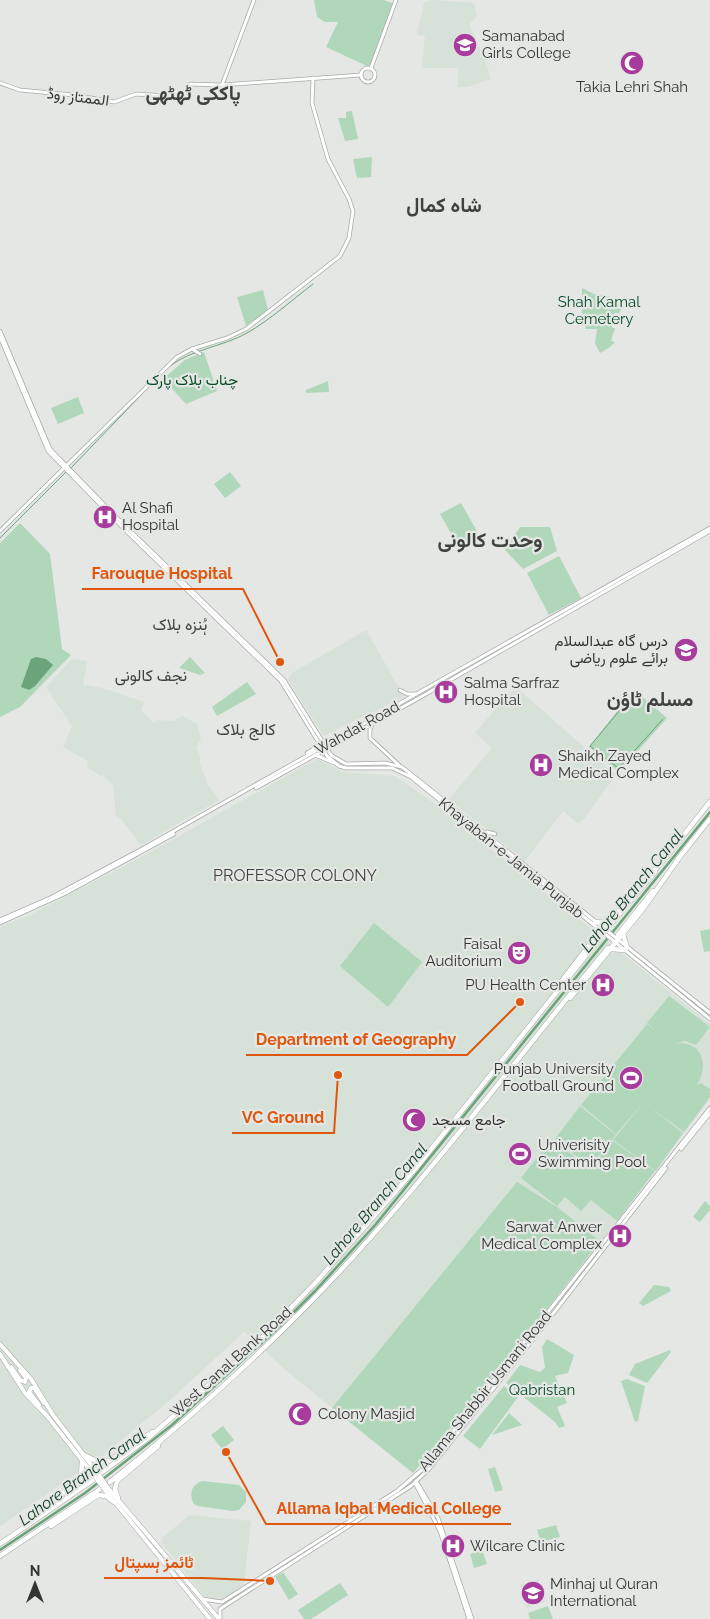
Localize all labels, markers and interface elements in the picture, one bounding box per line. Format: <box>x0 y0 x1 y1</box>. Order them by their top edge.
place label: Samanabad Girls College <box>482 27 571 62</box>
school or university icon: Samanabad Girls College <box>452 32 478 58</box>
mosque icon: Takia Lehri Shah <box>619 50 645 76</box>
place label: Takia Lehri Shah <box>576 78 688 96</box>
district label: پاککی ٹھٹھی <box>145 81 241 107</box>
street label: الممتاز روڈ <box>46 84 110 110</box>
district label: شاہ کمال <box>406 193 482 217</box>
park label: Shah Kamal Cemetery <box>558 293 641 328</box>
park label: چناب بلاک پارک <box>146 371 238 390</box>
place label: Al Shafi Hospital <box>122 499 180 534</box>
hospital icon: Al Shafi Hospital <box>92 504 118 530</box>
district label: وحدت کالونی <box>437 528 543 553</box>
callout: Farouque Hospital <box>82 558 243 589</box>
text: Farouque Hospital <box>92 564 233 583</box>
district label: ہُنزہ بلاک <box>153 615 207 635</box>
place label: درس گاہ عبدالسلام برائے علوم ریاضی <box>554 632 668 668</box>
school or university icon: درس گاہ عبدالسلام برائے علوم ریاضی <box>673 637 699 663</box>
district label: نجف کالونی <box>115 666 187 686</box>
place label: Salma Sarfraz Hospital <box>464 674 559 709</box>
hospital icon: Salma Sarfraz Hospital <box>433 679 459 705</box>
district label: مسلم ٹاؤن <box>607 687 693 712</box>
street label: Wahdat Road <box>311 697 403 759</box>
district label: کالج بلاک <box>216 720 276 741</box>
place label: Shaikh Zayed Medical Complex <box>558 747 679 782</box>
hospital icon: Shaikh Zayed Medical Complex <box>528 752 554 778</box>
street label: Khayaban-e-Jamia Punjab <box>435 794 587 922</box>
water label: Lahore Branch Canal <box>577 826 687 956</box>
district label: PROFESSOR COLONY <box>213 866 378 885</box>
place label: Faisal Auditorium <box>425 935 503 970</box>
theatre icon: Faisal Auditorium <box>506 940 532 966</box>
hospital icon: PU Health Center <box>590 972 616 998</box>
place label: PU Health Center <box>465 976 587 994</box>
callout: Department of Geography <box>246 1024 467 1055</box>
text: Department of Geography <box>256 1030 457 1049</box>
place label: Punjab University Football Ground <box>494 1060 614 1095</box>
sports icon: Punjab University Football Ground <box>618 1065 644 1091</box>
callout: VC Ground <box>232 1102 334 1133</box>
mosque icon: جامع مسجد <box>401 1107 427 1133</box>
text: VC Ground <box>242 1108 324 1127</box>
place label: جامع مسجد <box>432 1111 506 1131</box>
place label: Univerisity Swimming Pool <box>538 1136 647 1171</box>
water label: Lahore Branch Canal <box>319 1140 431 1268</box>
sports icon: Univerisity Swimming Pool <box>507 1141 533 1167</box>
place label: Sarwat Anwer Medical Complex <box>481 1218 603 1253</box>
hospital icon: Sarwat Anwer Medical Complex <box>607 1223 633 1249</box>
street label: West Canal Bank Road <box>167 1303 295 1421</box>
street label: Allama Shabbir Usmani Road <box>415 1307 555 1475</box>
park label: Qabristan <box>509 1381 575 1399</box>
mosque icon: Colony Masjid <box>287 1401 313 1427</box>
place label: Colony Masjid <box>318 1405 415 1423</box>
water label: Lahore Branch Canal <box>15 1425 149 1529</box>
callout: Allama Iqbal Medical College <box>266 1493 511 1524</box>
text: Allama Iqbal Medical College <box>277 1499 502 1518</box>
hospital icon: Wilcare Clinic <box>440 1533 466 1559</box>
place label: Wilcare Clinic <box>470 1537 565 1555</box>
callout: ٹائمز ہسپتال <box>104 1547 203 1578</box>
text: ٹائمز ہسپتال <box>115 1553 194 1574</box>
north arrow <box>10 1559 60 1609</box>
text: N <box>30 1563 40 1579</box>
place label: Minhaj ul Quran International <box>550 1575 658 1610</box>
school or university icon: Minhaj ul Quran International <box>520 1580 546 1606</box>

